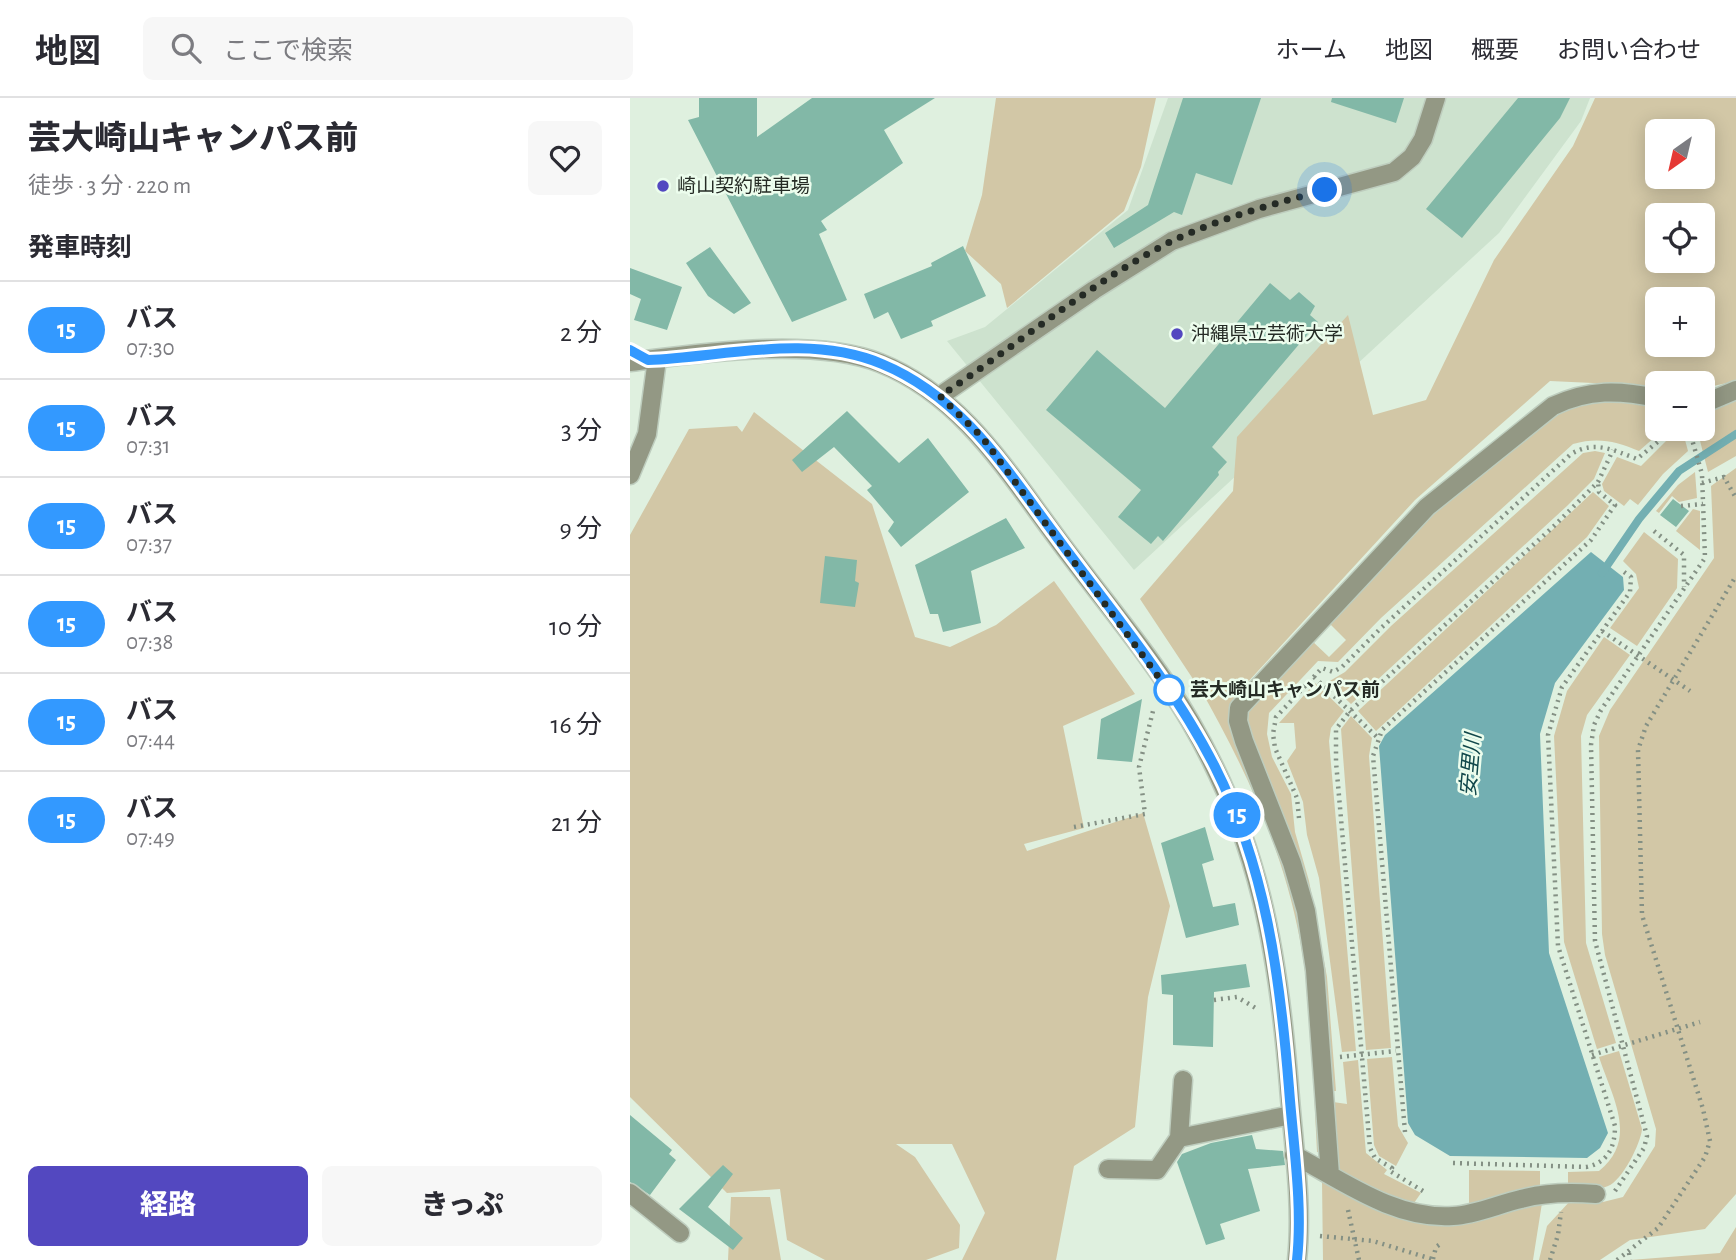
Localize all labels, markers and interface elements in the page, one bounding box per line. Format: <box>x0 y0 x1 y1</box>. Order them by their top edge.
search box <box>143 17 633 80</box>
icon: search <box>167 29 205 67</box>
text: 地図 <box>35 36 101 69</box>
text: ここで検索 <box>223 38 353 64</box>
text: ホーム <box>1276 39 1347 63</box>
text: 地図 <box>1385 39 1433 63</box>
text: 概要 <box>1471 39 1519 63</box>
text: お問い合わせ <box>1557 39 1701 63</box>
north arrow <box>1645 119 1715 189</box>
map controls <box>1645 119 1715 441</box>
button: heart <box>528 121 602 195</box>
text: 芸大崎山キャンパス前 <box>28 123 358 156</box>
your location <box>1307 172 1342 207</box>
text: 徒歩 · 3 分 · 220 m <box>28 175 191 198</box>
place label: 崎山契約駐車場 <box>677 175 810 196</box>
marker: 崎山契約駐車場 <box>655 178 671 194</box>
button: locate <box>1645 203 1715 273</box>
text: 発車時刻 <box>28 235 132 261</box>
button: + <box>1645 287 1715 357</box>
text: バス <box>126 306 178 332</box>
text: 15 <box>57 318 76 342</box>
text: 2 分 <box>560 320 602 346</box>
place label: 沖縄県立芸術大学 <box>1191 323 1343 344</box>
marker: 沖縄県立芸術大学 <box>1169 326 1185 342</box>
text: 07:30 <box>126 337 175 360</box>
button: − <box>1645 371 1715 441</box>
text: バス <box>126 404 178 430</box>
text: 15 <box>57 416 76 440</box>
text: 3 分 <box>561 418 602 444</box>
text: 07:31 <box>126 435 170 458</box>
text: バス <box>126 502 178 528</box>
text: 15 <box>57 514 76 538</box>
text: 9 分 <box>559 516 602 542</box>
text: 07:37 <box>126 533 172 556</box>
text: バス <box>126 600 178 626</box>
text: 15 <box>57 612 76 636</box>
text: 10 分 <box>549 614 602 640</box>
text: 07:38 <box>126 631 173 654</box>
marker: 芸大崎山キャンパス前 <box>1154 675 1184 705</box>
place label: 芸大崎山キャンパス前 <box>1190 680 1380 700</box>
text: バス <box>126 698 178 724</box>
text: 15 <box>57 710 76 734</box>
text: 16 分 <box>551 712 602 738</box>
text: 07:44 <box>126 729 175 752</box>
water label: 安里川 <box>1457 731 1484 797</box>
line badge: 15 <box>1206 792 1268 838</box>
text: バス <box>126 796 178 822</box>
text: 15 <box>1227 803 1247 827</box>
text: 15 <box>57 808 76 832</box>
text: 21 分 <box>551 810 602 836</box>
text: 07:49 <box>126 827 175 850</box>
button: 経路 <box>28 1166 308 1246</box>
button: きっぷ <box>322 1166 602 1246</box>

